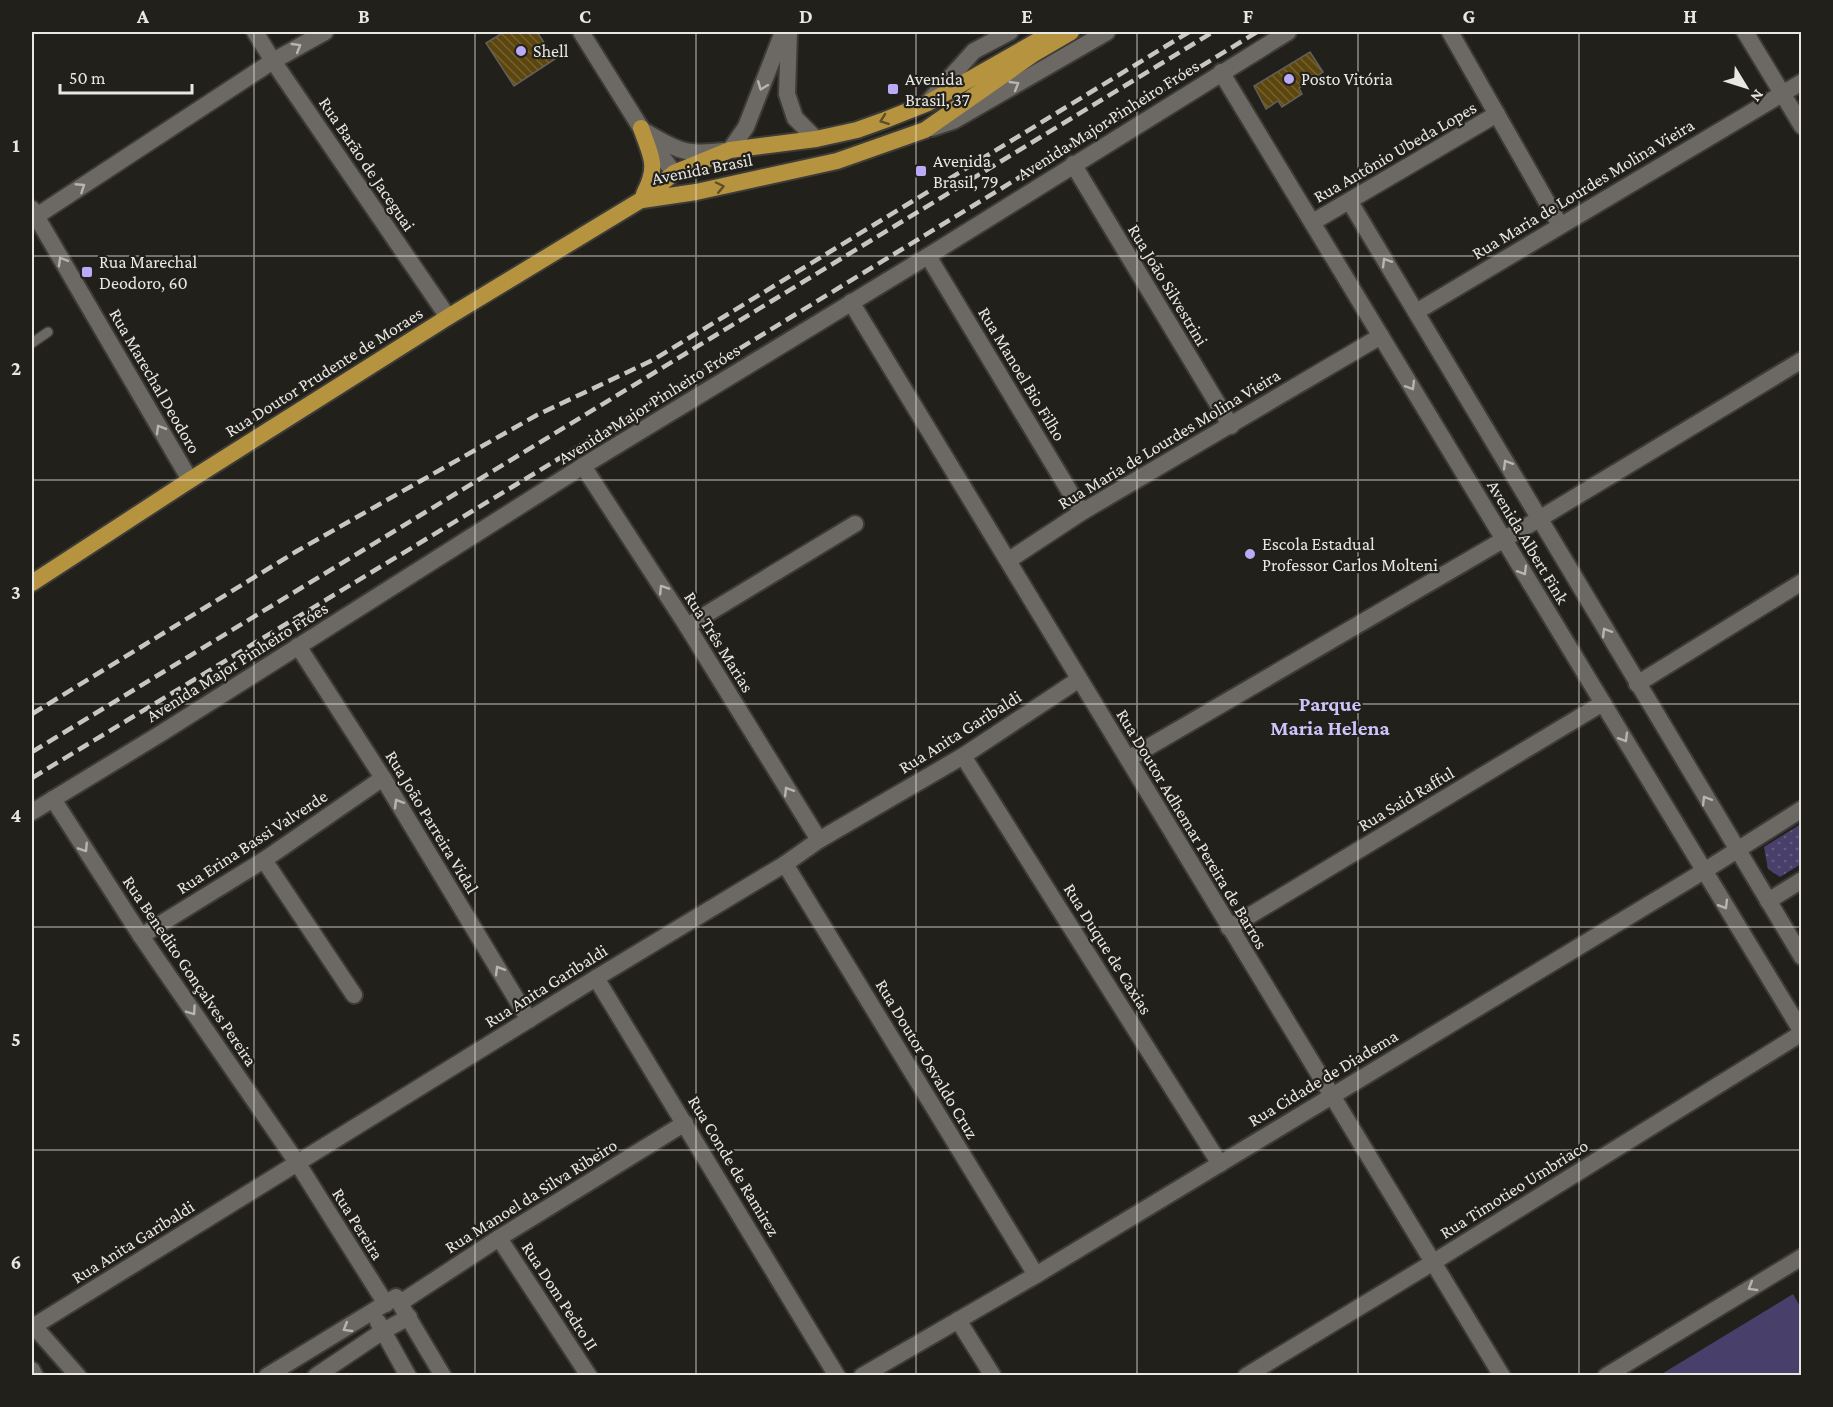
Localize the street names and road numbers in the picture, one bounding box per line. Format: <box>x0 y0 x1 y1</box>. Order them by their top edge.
street label: Avenida Major Pinheiro Fróes <box>1013 56 1203 185</box>
street label: Rua Barão de Jaceguai <box>315 93 419 235</box>
street label: Rua Antônio Ubeda Lopes <box>1310 97 1480 207</box>
street label: Rua Maria de Lourdes Molina Vieira <box>1468 115 1698 263</box>
street label: Avenida Brasil <box>650 149 754 189</box>
street label: Rua João Silvestrini <box>1124 221 1212 350</box>
street label: Rua Doutor Prudente de Moraes <box>222 303 426 441</box>
street label: Rua Manoel Bio Filho <box>974 303 1070 445</box>
street label: Rua Marechal Deodoro <box>105 305 205 457</box>
street label: Avenida Major Pinheiro Fróes <box>554 340 744 469</box>
street label: Rua Maria de Lourdes Molina Vieira <box>1054 365 1284 513</box>
street label: Avenida Albert Fink <box>1483 476 1573 608</box>
street label: Rua Três Marias <box>680 588 758 696</box>
street label: Avenida Major Pinheiro Fróes <box>142 598 332 727</box>
street label: Rua Anita Garibaldi <box>895 686 1025 778</box>
street label: Rua Doutor Adhemar Pereira de Barros <box>1112 705 1272 953</box>
street label: Rua João Parreira Vidal <box>381 747 483 897</box>
street label: Rua Said Rafful <box>1354 762 1458 835</box>
street label: Rua Erina Bassi Valverde <box>173 786 331 898</box>
street label: Rua Benedito Gonçalves Pereira <box>119 872 261 1070</box>
street label: Rua Duque de Caxias <box>1060 880 1156 1018</box>
street label: Rua Anita Garibaldi <box>481 940 611 1032</box>
street label: Rua Doutor Osvaldo Cruz <box>871 976 983 1143</box>
street label: Rua Cidade de Diadema <box>1245 1025 1401 1131</box>
street label: Rua Conde de Ramirez <box>684 1092 784 1240</box>
street label: Rua Manoel da Silva Ribeiro <box>441 1135 621 1257</box>
street label: Rua Timotieo Umbriaco <box>1436 1135 1592 1243</box>
street label: Rua Pereira <box>328 1185 388 1263</box>
street label: Rua Anita Garibaldi <box>68 1196 198 1288</box>
street label: Rua Dom Pedro II <box>518 1238 602 1354</box>

